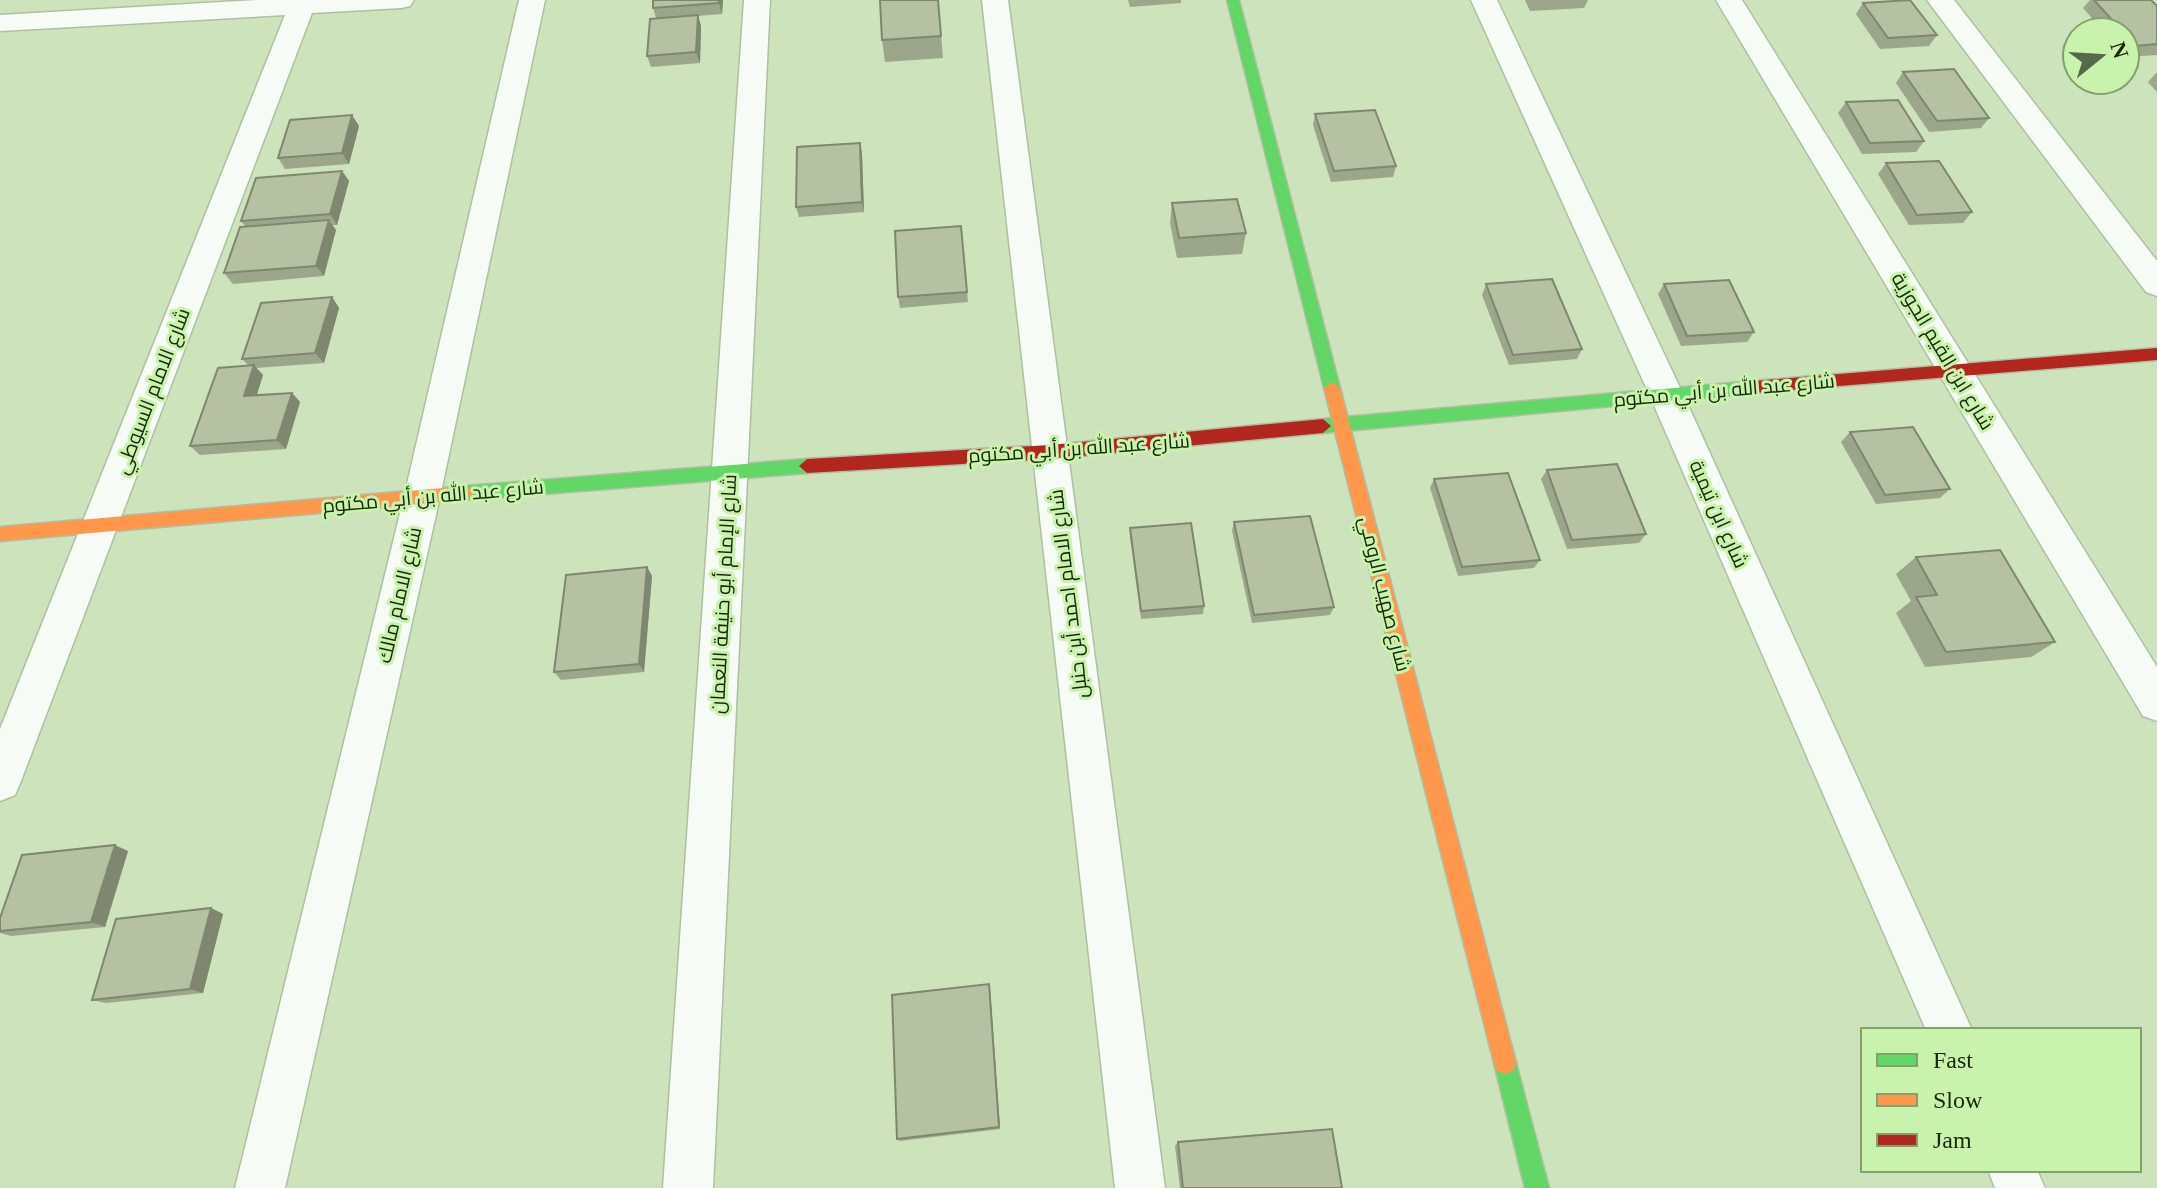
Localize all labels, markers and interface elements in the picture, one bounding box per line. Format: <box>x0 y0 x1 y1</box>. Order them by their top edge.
north arrow <box>2061 16 2141 96</box>
text: N <box>2105 39 2134 61</box>
street label: شارع ابن القيم الجوزية <box>1885 268 1999 435</box>
street label: شارع الامام السيوطي <box>110 305 199 479</box>
street label: شارع عبد الله بن أبي مكتوم <box>1612 367 1836 416</box>
street label: شارع عبد الله بن أبي مكتوم <box>967 427 1191 472</box>
street label: شارع ابن تيمية <box>1683 457 1753 573</box>
street label: شارع عبد الله بن أبي مكتوم <box>321 473 545 522</box>
street label: شارع الإمام أبو حنيفة النعمان <box>705 474 743 715</box>
street label: شارع الامام احمد أبن حنبل <box>1043 488 1095 700</box>
street label: شارع صهيب الرومي <box>1350 514 1415 675</box>
street label: شارع الامام مالك <box>373 525 428 666</box>
legend <box>1861 1028 2141 1172</box>
text: Fast <box>1933 1047 1973 1073</box>
text: Slow <box>1933 1087 1983 1113</box>
text: Jam <box>1933 1127 1972 1153</box>

